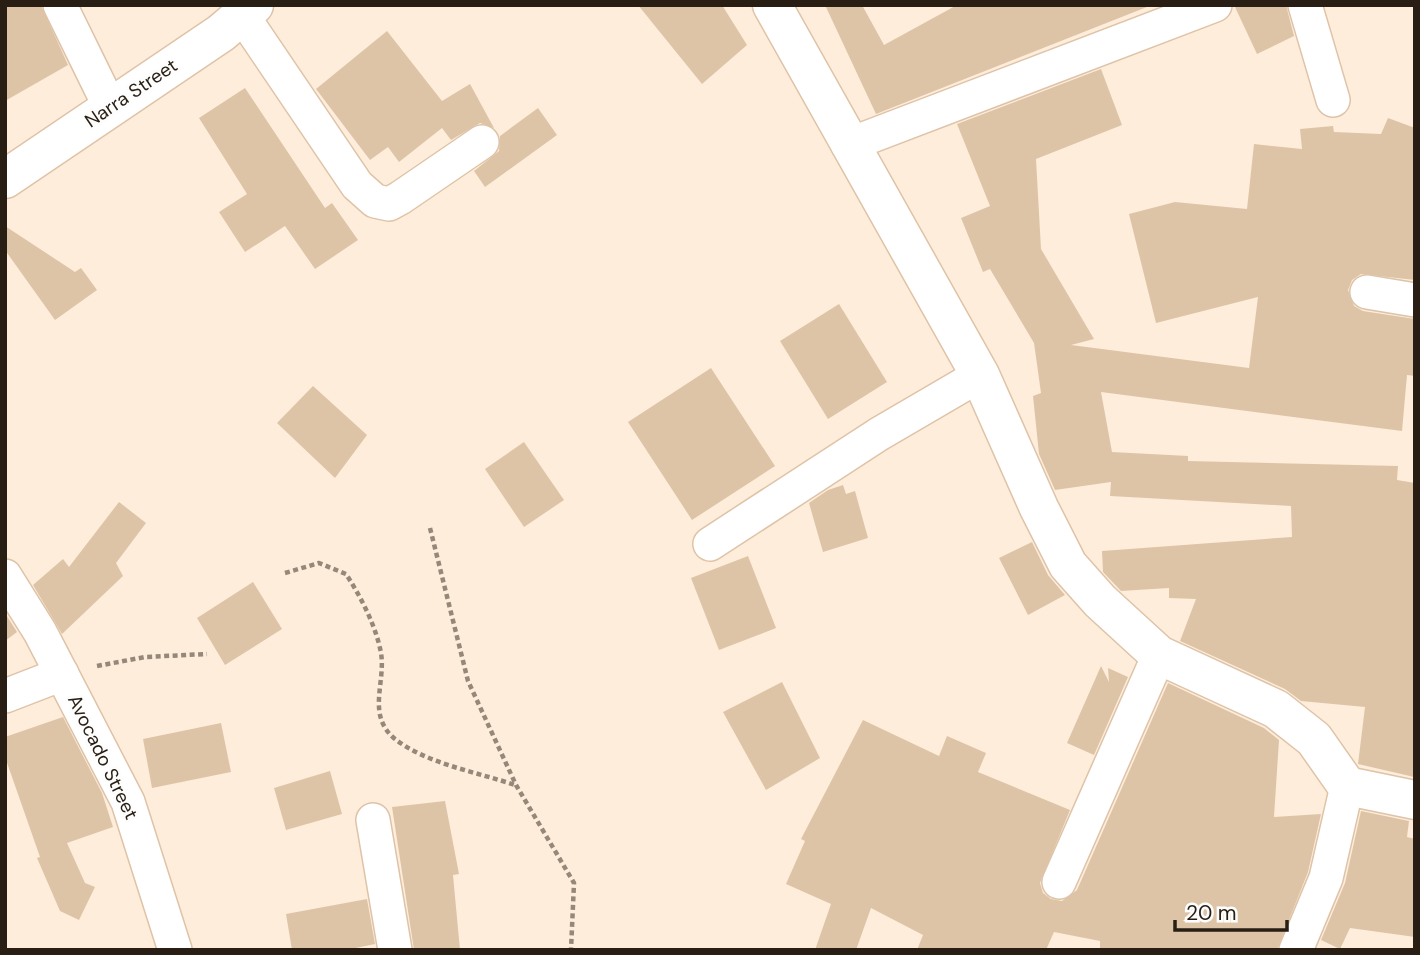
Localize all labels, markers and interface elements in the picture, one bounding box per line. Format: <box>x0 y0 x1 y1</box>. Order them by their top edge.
street label: Narra Street <box>80 53 182 133</box>
street label: Avocado Street <box>62 691 144 823</box>
scale bar <box>1175 888 1287 932</box>
text: 20 m <box>1186 899 1237 927</box>

